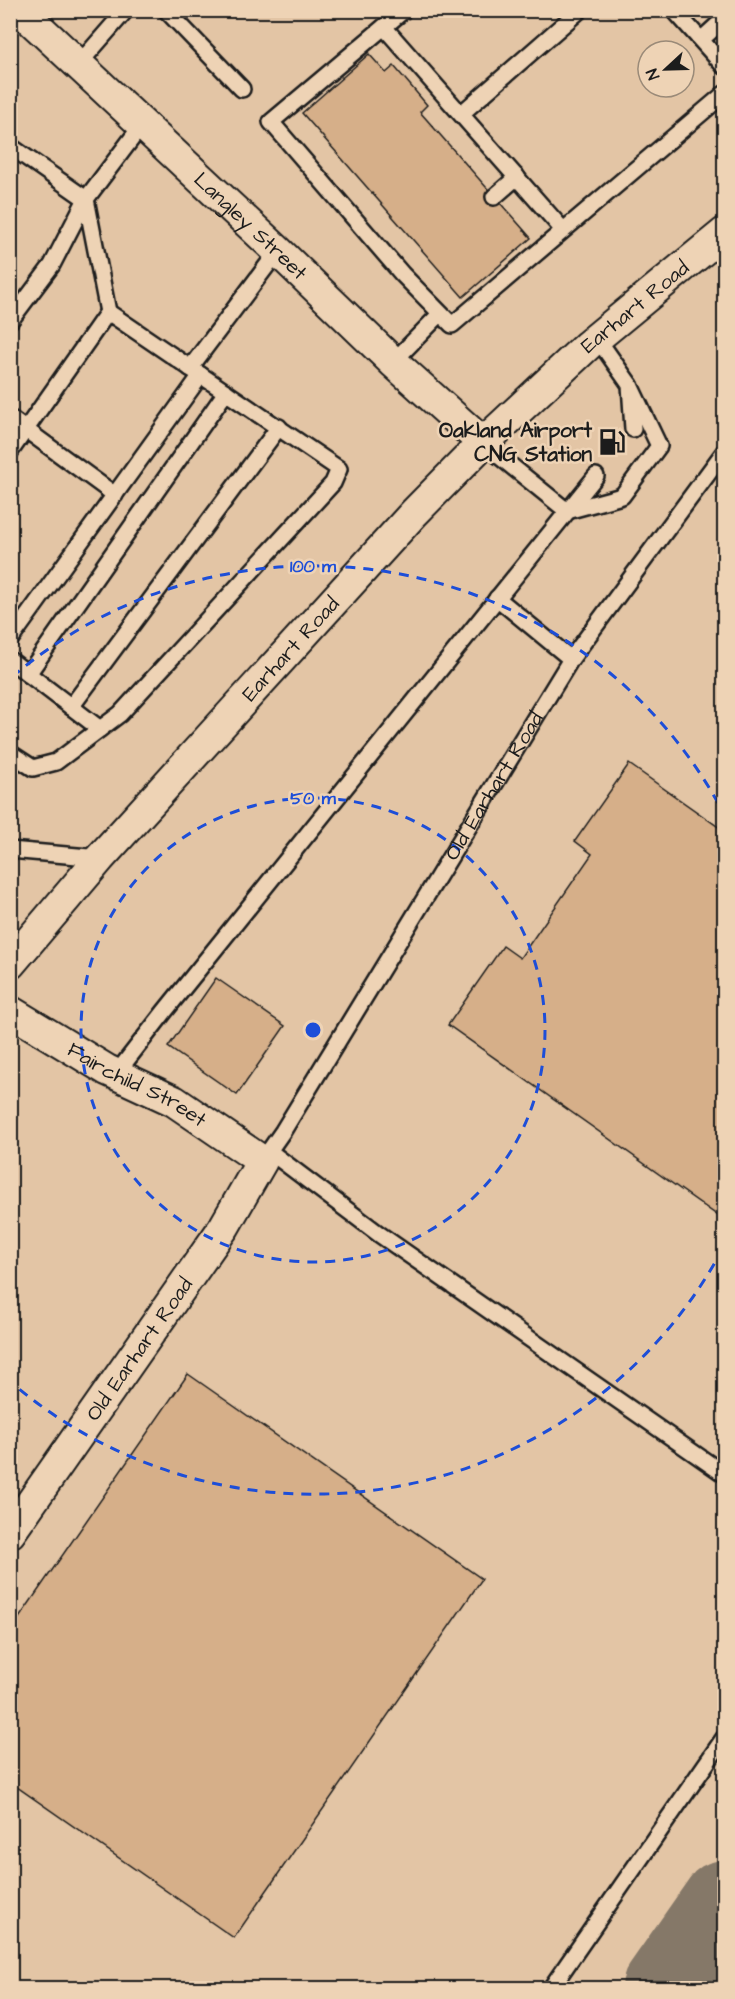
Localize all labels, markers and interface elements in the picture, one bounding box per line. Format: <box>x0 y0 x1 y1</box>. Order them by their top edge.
north arrow <box>636 39 696 99</box>
text: N <box>641 65 665 83</box>
street label: Langley Street <box>187 166 314 287</box>
street label: Earhart Road <box>575 253 696 360</box>
place label: Oakland Airport CNG Station <box>439 416 592 469</box>
fuel station icon: Oakland Airport CNG Station <box>597 427 627 457</box>
text: 100 m <box>290 554 337 579</box>
street label: Earhart Road <box>235 590 346 708</box>
street label: Old Earhart Road <box>438 706 551 866</box>
text: 50 m <box>290 786 337 811</box>
centre of rings <box>303 1020 323 1040</box>
street label: Fairchild Street <box>62 1035 213 1134</box>
street label: Old Earhart Road <box>79 1272 200 1427</box>

